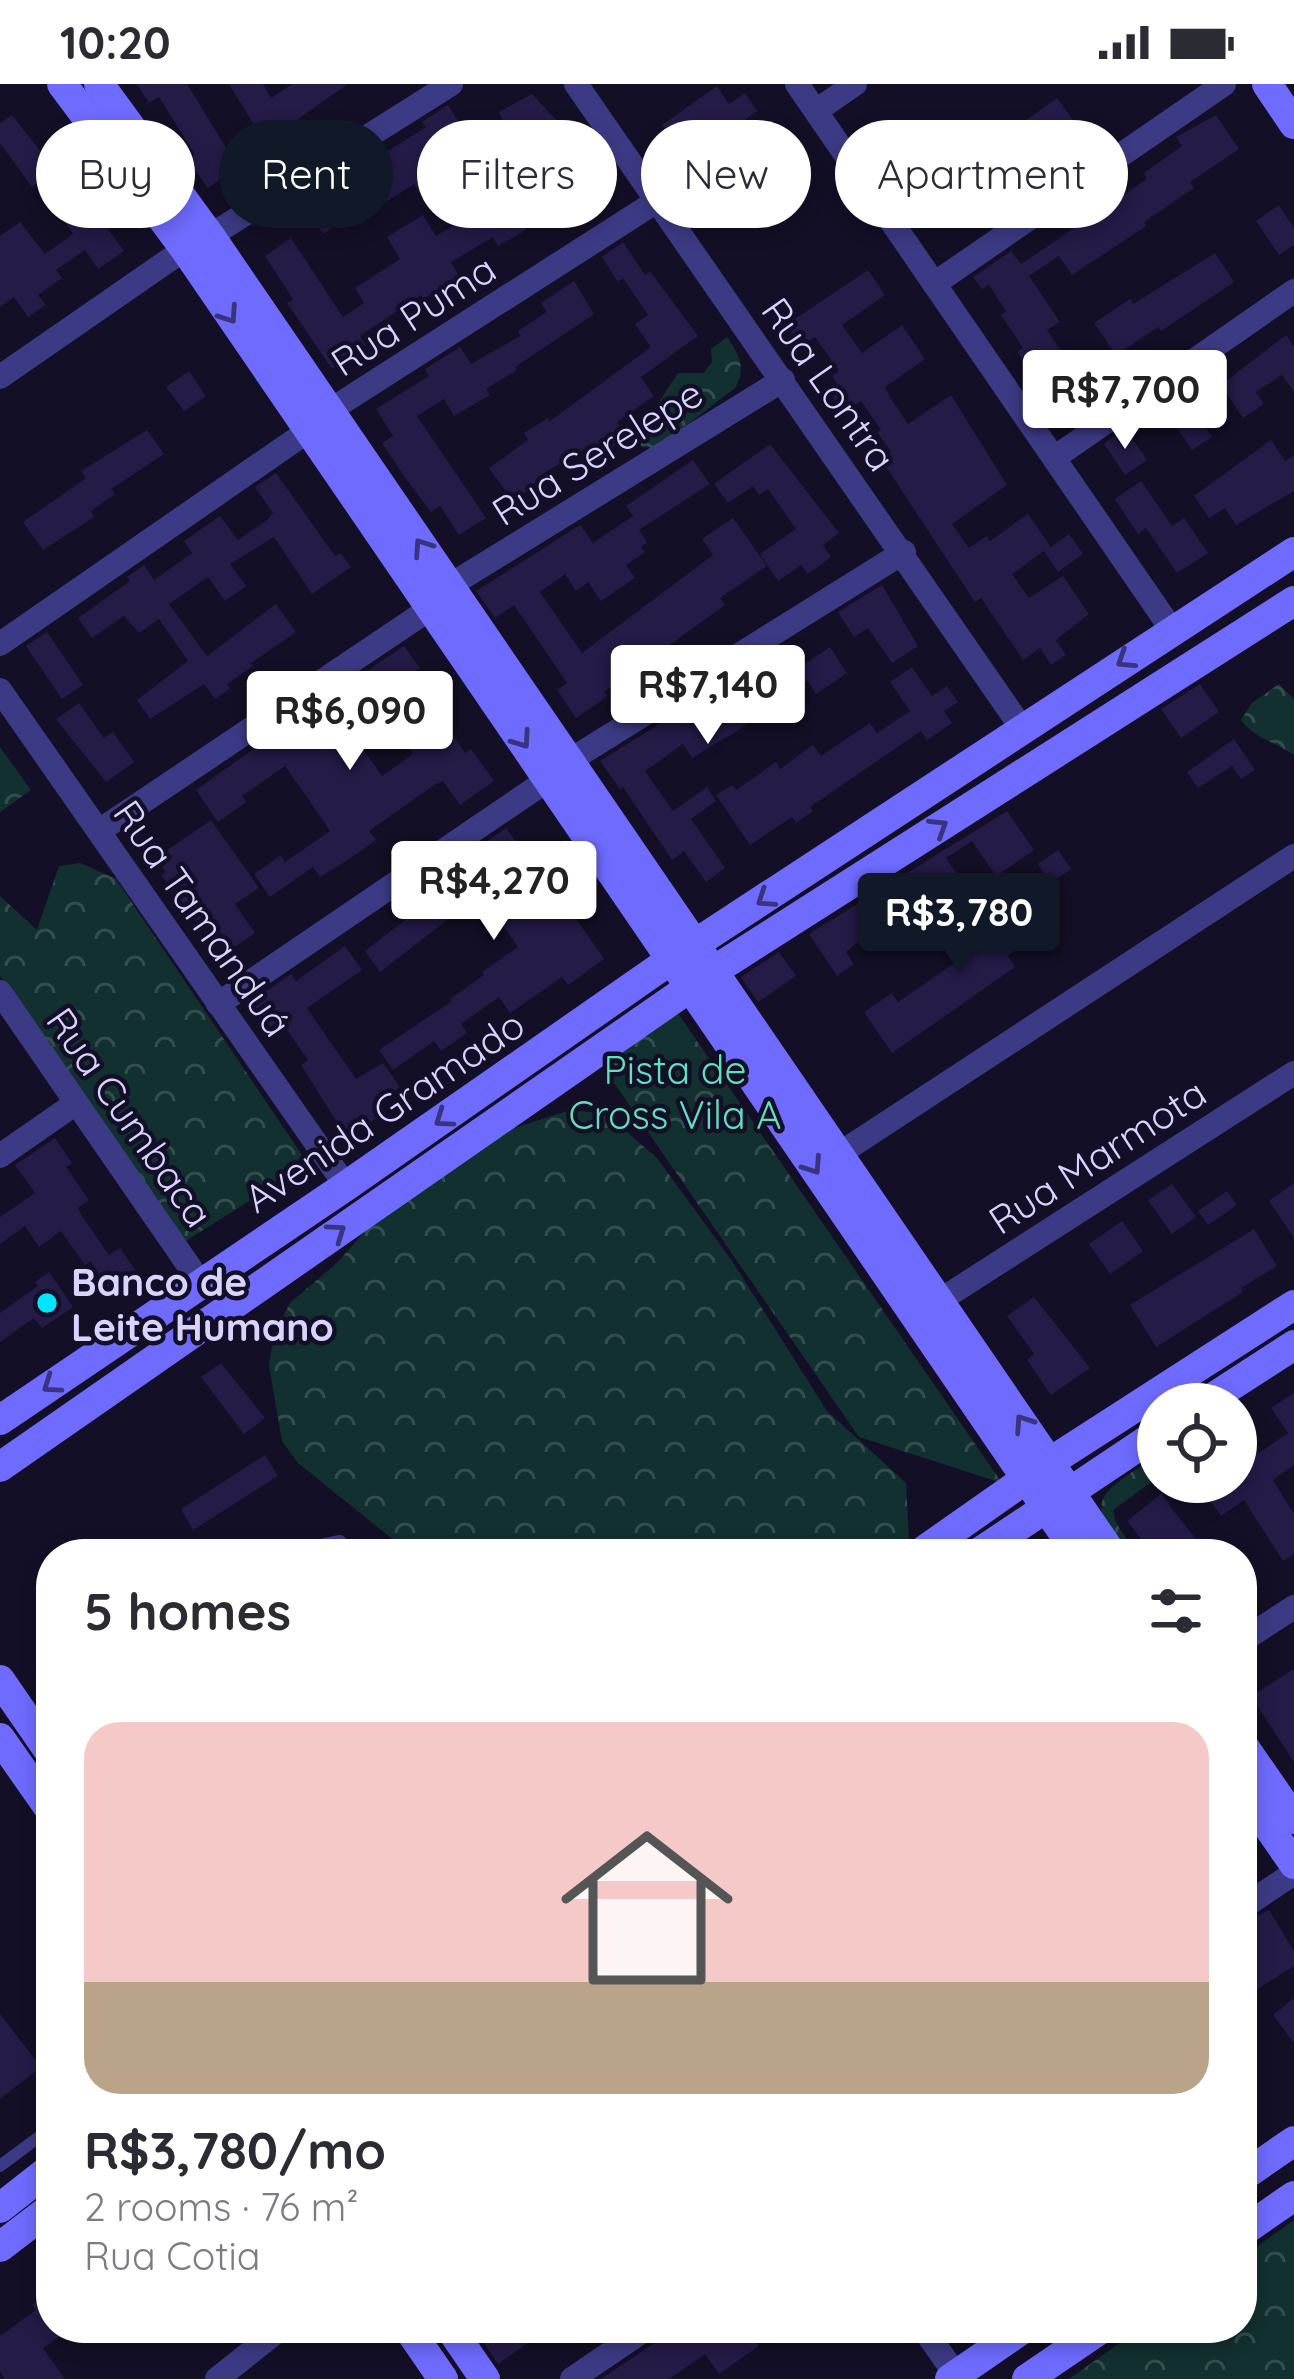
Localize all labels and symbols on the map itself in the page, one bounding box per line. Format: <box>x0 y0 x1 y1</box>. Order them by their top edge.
street label: Rua Puma <box>321 244 505 386</box>
street label: Rua Lontra <box>751 288 907 480</box>
one-way arrow <box>215 301 237 323</box>
pin: R$7,700 <box>1014 350 1236 452</box>
street label: Rua Serelepe <box>483 368 711 536</box>
one-way arrow <box>414 538 436 560</box>
pin: R$7,140 <box>597 645 819 747</box>
one-way arrow <box>1116 645 1138 667</box>
pin: R$6,090 <box>239 671 461 773</box>
one-way arrow <box>508 726 530 748</box>
street label: Rua Tamanduá <box>103 790 303 1046</box>
one-way arrow <box>926 819 948 841</box>
pin: R$4,270 <box>383 841 605 943</box>
pin: R$3,780 <box>848 873 1070 975</box>
one-way arrow <box>756 884 778 906</box>
street label: Rua Cumbaca <box>36 998 224 1236</box>
street label: Avenida Gramado <box>235 999 533 1223</box>
park label: Pista de Cross Vila A <box>568 1045 782 1139</box>
street label: Rua Marmota <box>979 1068 1215 1244</box>
one-way arrow <box>434 1105 456 1127</box>
one-way arrow <box>798 1152 820 1174</box>
one-way arrow <box>324 1224 346 1246</box>
place label: Banco de Leite Humano <box>71 1257 334 1351</box>
marker: Banco de Leite Humano <box>34 1290 60 1316</box>
one-way arrow <box>42 1371 64 1393</box>
one-way arrow <box>1015 1414 1037 1436</box>

